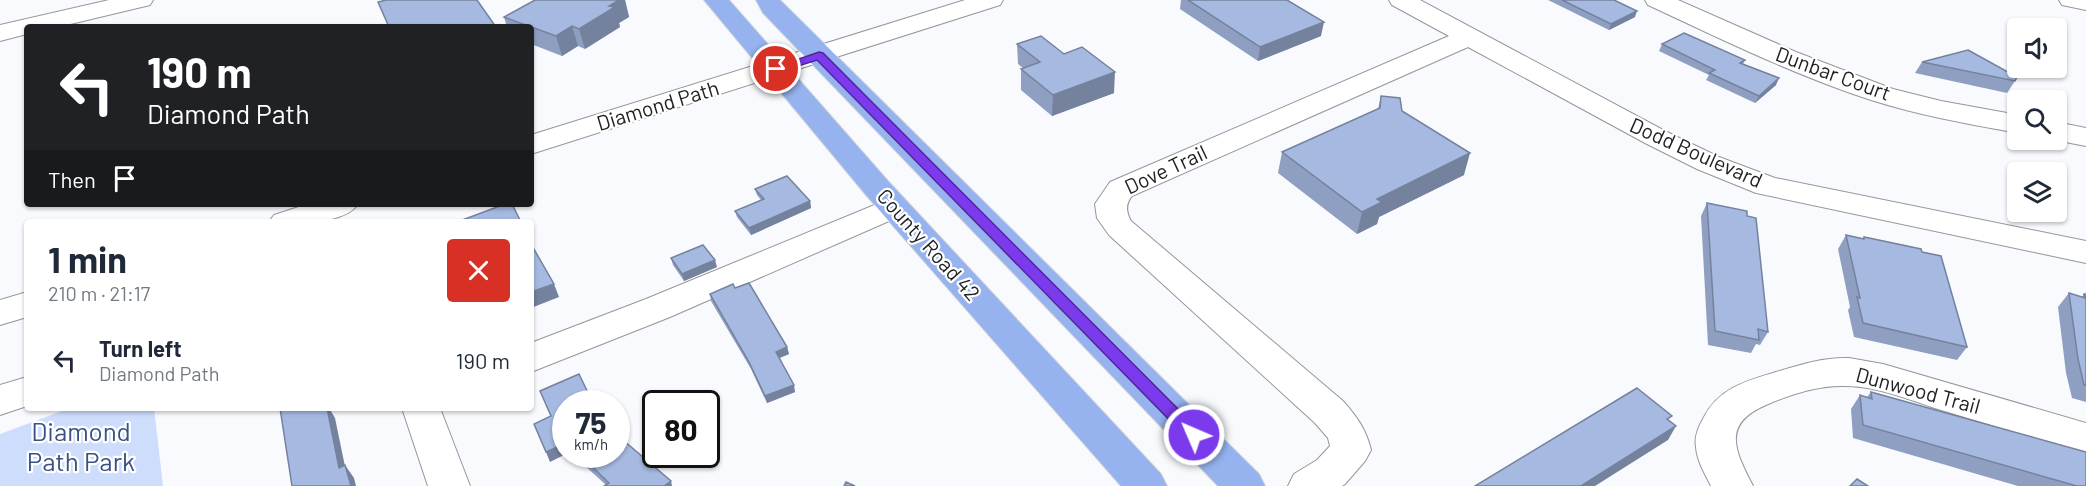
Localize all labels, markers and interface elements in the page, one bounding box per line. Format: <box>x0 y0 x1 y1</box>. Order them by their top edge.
map controls <box>2007 18 2067 222</box>
button: sound <box>2007 18 2067 78</box>
street label: Dunbar Court <box>1773 40 1894 105</box>
pin <box>750 43 801 94</box>
text: 190 m <box>147 46 252 96</box>
icon: left <box>48 48 126 126</box>
icon: arrive <box>759 52 792 85</box>
street label: Diamond Path <box>593 74 722 135</box>
button: search <box>2007 90 2067 150</box>
text: Diamond Path <box>147 97 310 129</box>
street label: Dodd Boulevard <box>1626 111 1767 192</box>
street label: Dove Trail <box>1120 139 1211 199</box>
icon: arrive <box>108 162 141 195</box>
button: layers <box>2007 162 2067 222</box>
text: Then <box>48 166 96 192</box>
street label: County Road 42 <box>872 183 986 305</box>
text: 1 min <box>48 237 127 280</box>
button: close <box>447 239 510 302</box>
text: 210 m · 21:17 <box>48 281 150 305</box>
text: Turn left <box>99 335 182 361</box>
icon: left <box>48 344 81 377</box>
text: 190 m <box>456 347 510 373</box>
text: Diamond Path <box>99 361 220 385</box>
street label: Dunwood Trail <box>1853 361 1983 418</box>
speed limit sign: 80 <box>642 390 720 468</box>
position arrow <box>1162 403 1226 467</box>
text: 75 <box>575 404 607 440</box>
park label: Diamond Path Park <box>27 415 135 476</box>
text: km/h <box>574 435 608 453</box>

